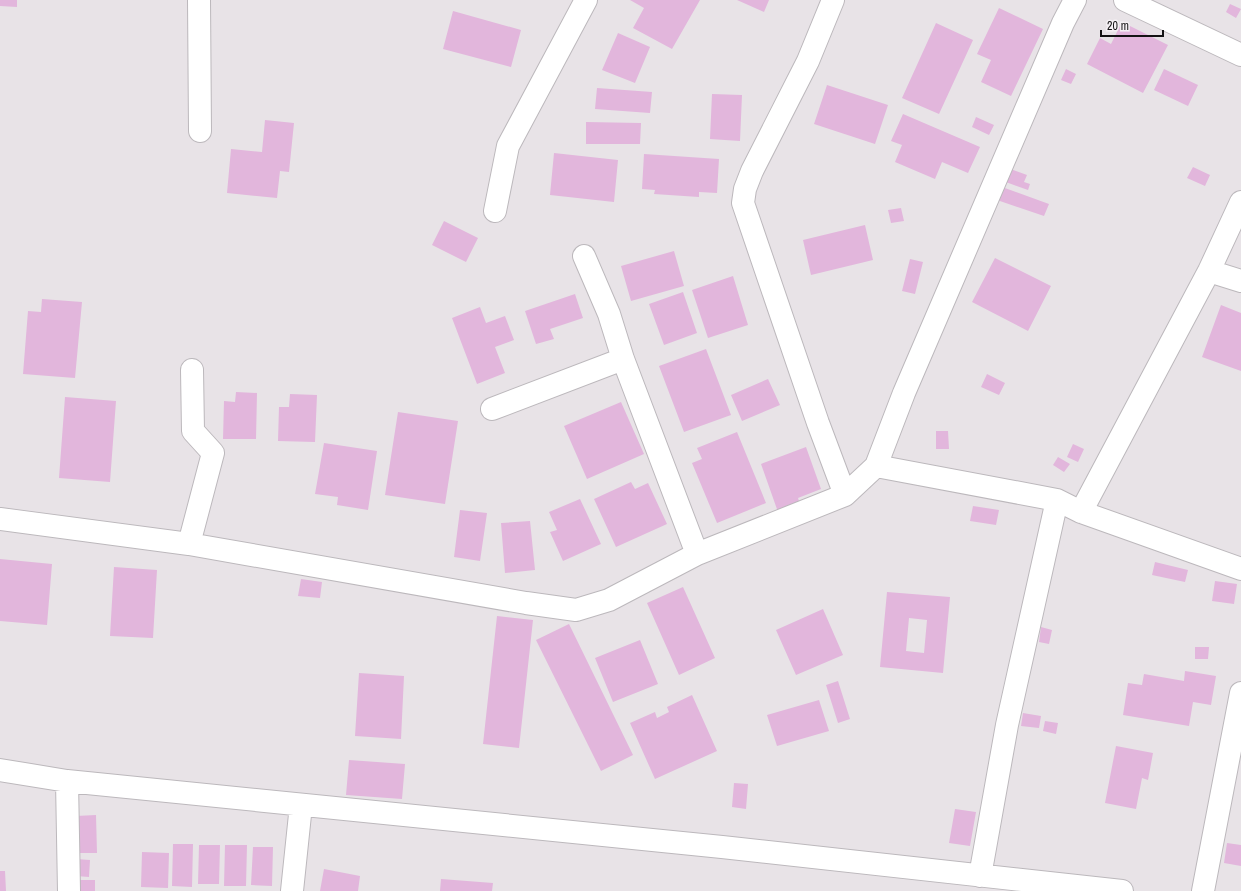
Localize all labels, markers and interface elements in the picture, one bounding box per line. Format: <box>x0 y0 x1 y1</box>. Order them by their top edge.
scale bar <box>1101 12 1163 38</box>
text: 20 m <box>1107 18 1129 34</box>

